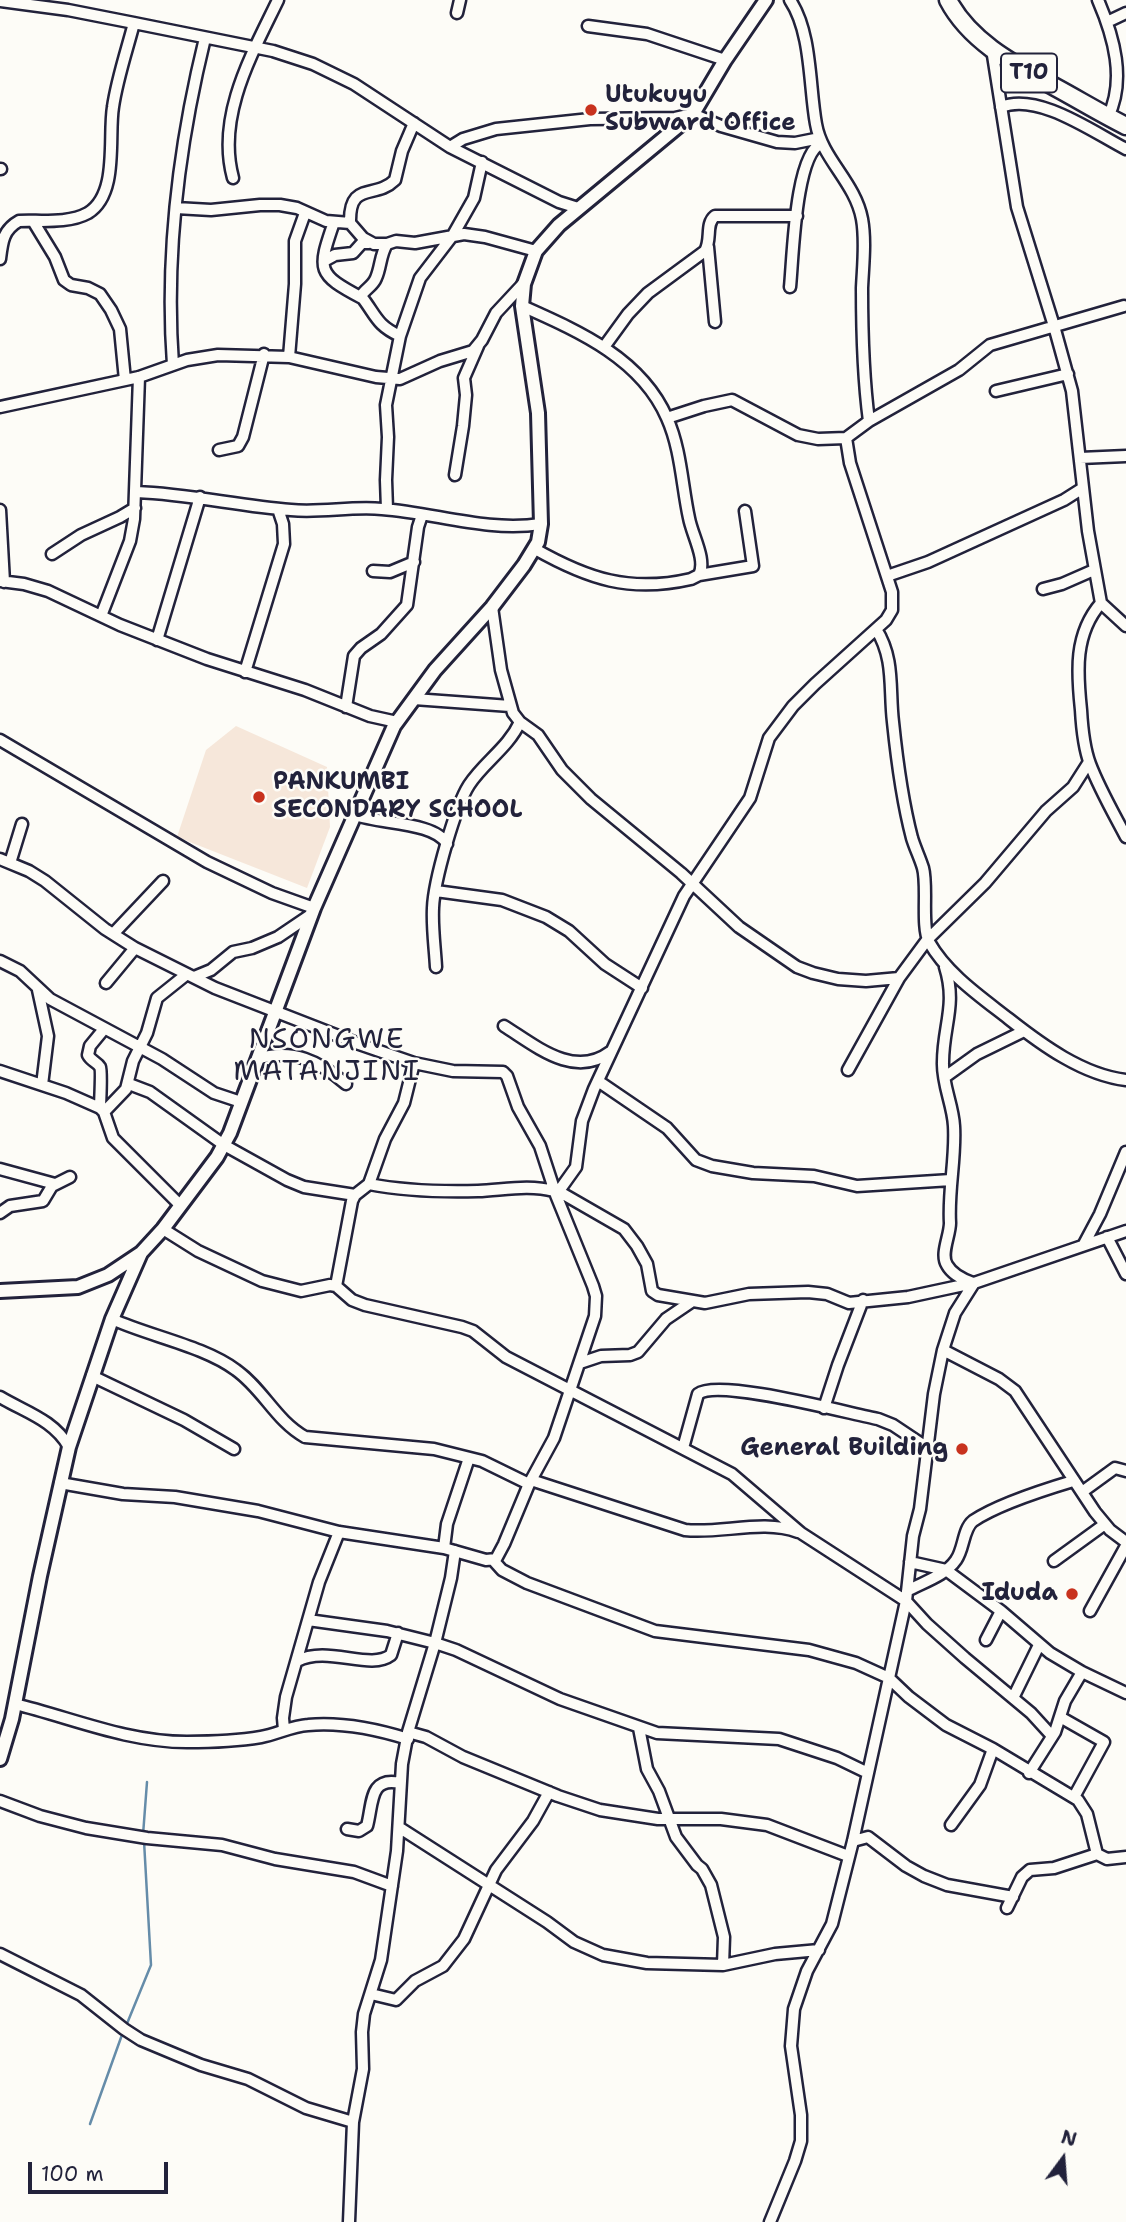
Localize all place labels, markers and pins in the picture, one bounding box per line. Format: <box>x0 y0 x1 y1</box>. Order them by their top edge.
place label: Utukuyu Subward Office <box>605 82 796 138</box>
marker: Utukuyu Subward Office <box>583 102 599 118</box>
place label: PANKUMBI SECONDARY SCHOOL <box>273 769 522 825</box>
marker: PANKUMBI SECONDARY SCHOOL <box>251 789 267 805</box>
place label: General Building <box>740 1435 948 1463</box>
marker: General Building <box>954 1441 970 1457</box>
place label: Iduda <box>981 1580 1058 1608</box>
marker: Iduda <box>1064 1586 1080 1602</box>

